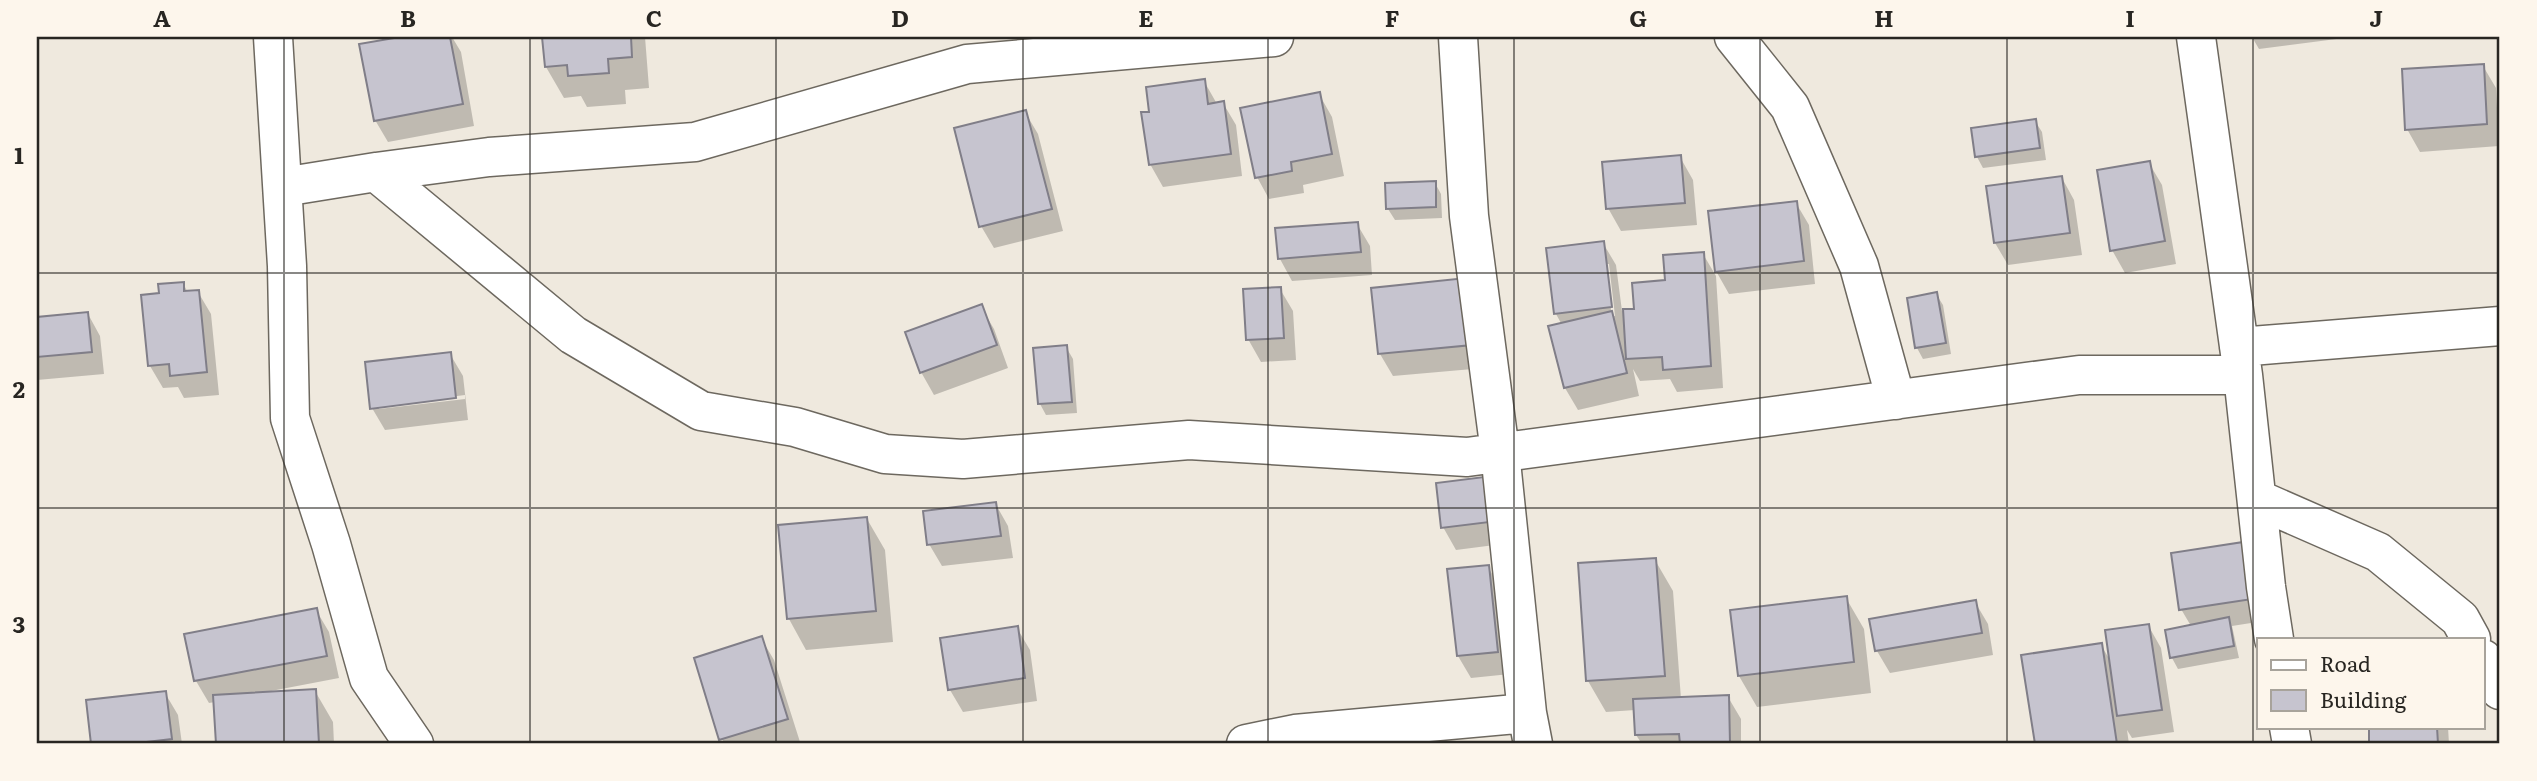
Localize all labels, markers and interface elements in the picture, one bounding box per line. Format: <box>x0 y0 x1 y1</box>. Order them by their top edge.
text: A <box>153 0 171 34</box>
text: B <box>400 0 416 34</box>
text: C <box>646 0 662 34</box>
text: D <box>891 0 909 34</box>
text: E <box>1138 0 1154 34</box>
text: F <box>1385 0 1400 34</box>
text: G <box>1629 0 1647 34</box>
text: H <box>1874 0 1894 34</box>
text: I <box>2125 0 2135 34</box>
text: J <box>2369 0 2383 34</box>
text: 1 <box>14 137 24 171</box>
text: 2 <box>13 371 25 405</box>
text: 3 <box>13 606 25 640</box>
legend <box>2257 638 2484 728</box>
text: Road <box>2320 647 2371 678</box>
text: Building <box>2320 683 2407 714</box>

